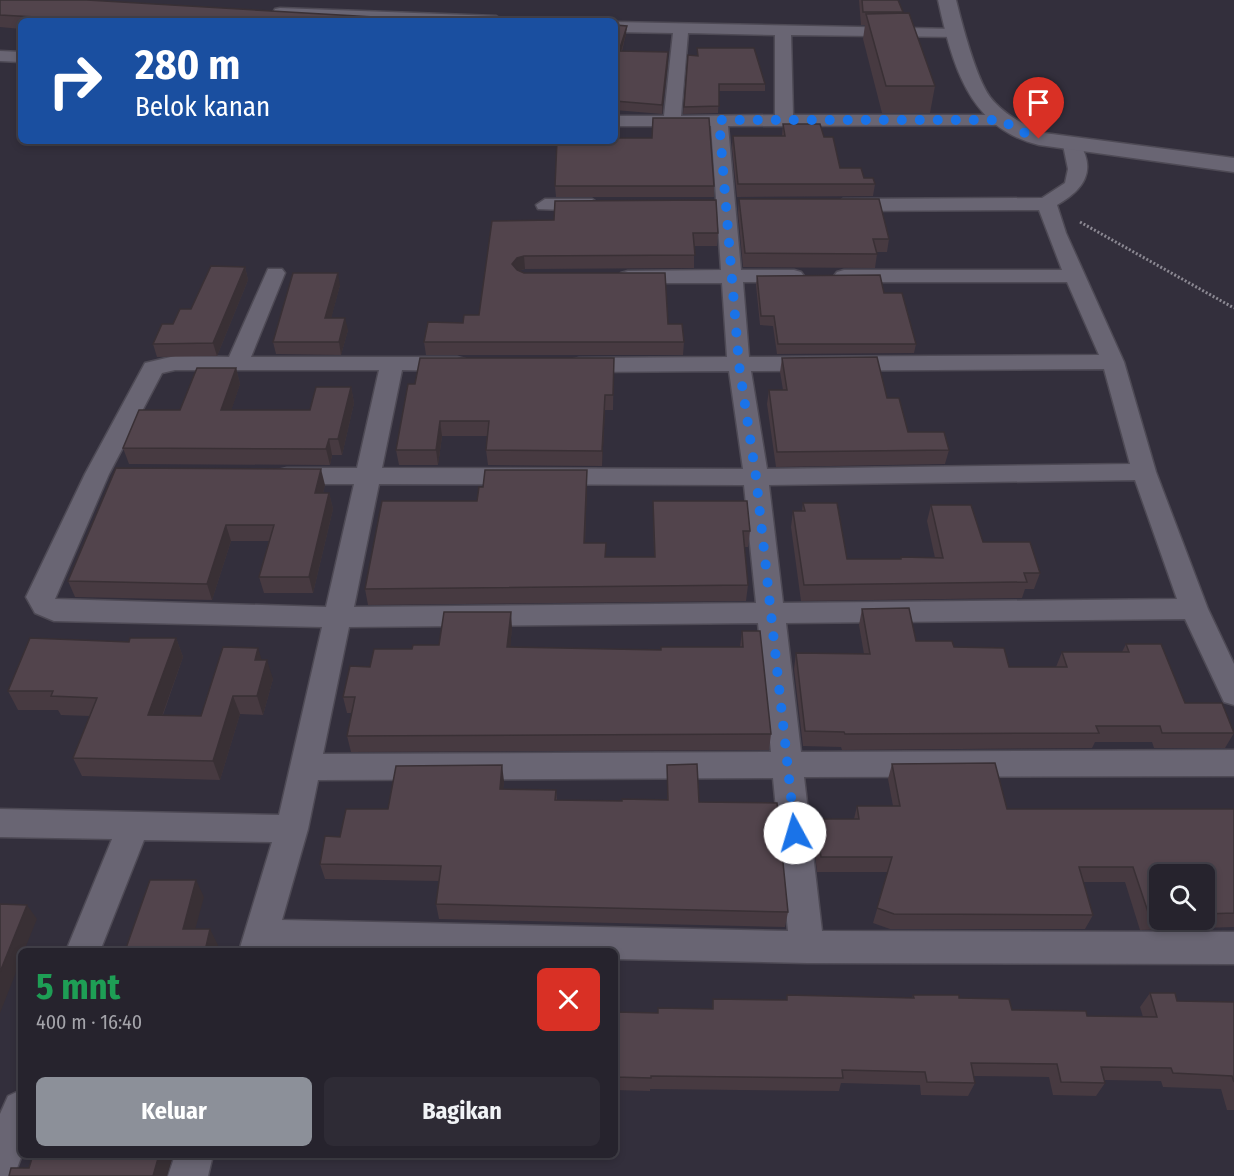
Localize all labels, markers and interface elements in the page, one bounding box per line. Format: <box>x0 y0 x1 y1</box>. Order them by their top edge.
text: 280 m <box>135 40 240 90</box>
icon: right <box>36 42 114 120</box>
pin <box>1013 77 1064 139</box>
icon: arrive <box>1022 86 1055 119</box>
text: Belok kanan <box>135 91 270 123</box>
position arrow <box>763 801 827 865</box>
map controls <box>1149 864 1215 930</box>
button: search <box>1149 864 1215 930</box>
text: 5 mnt <box>36 965 120 1009</box>
button: close <box>537 968 600 1031</box>
text: 400 m · 16:40 <box>36 1010 142 1034</box>
button: Keluar <box>36 1077 312 1146</box>
button: Bagikan <box>324 1077 600 1146</box>

